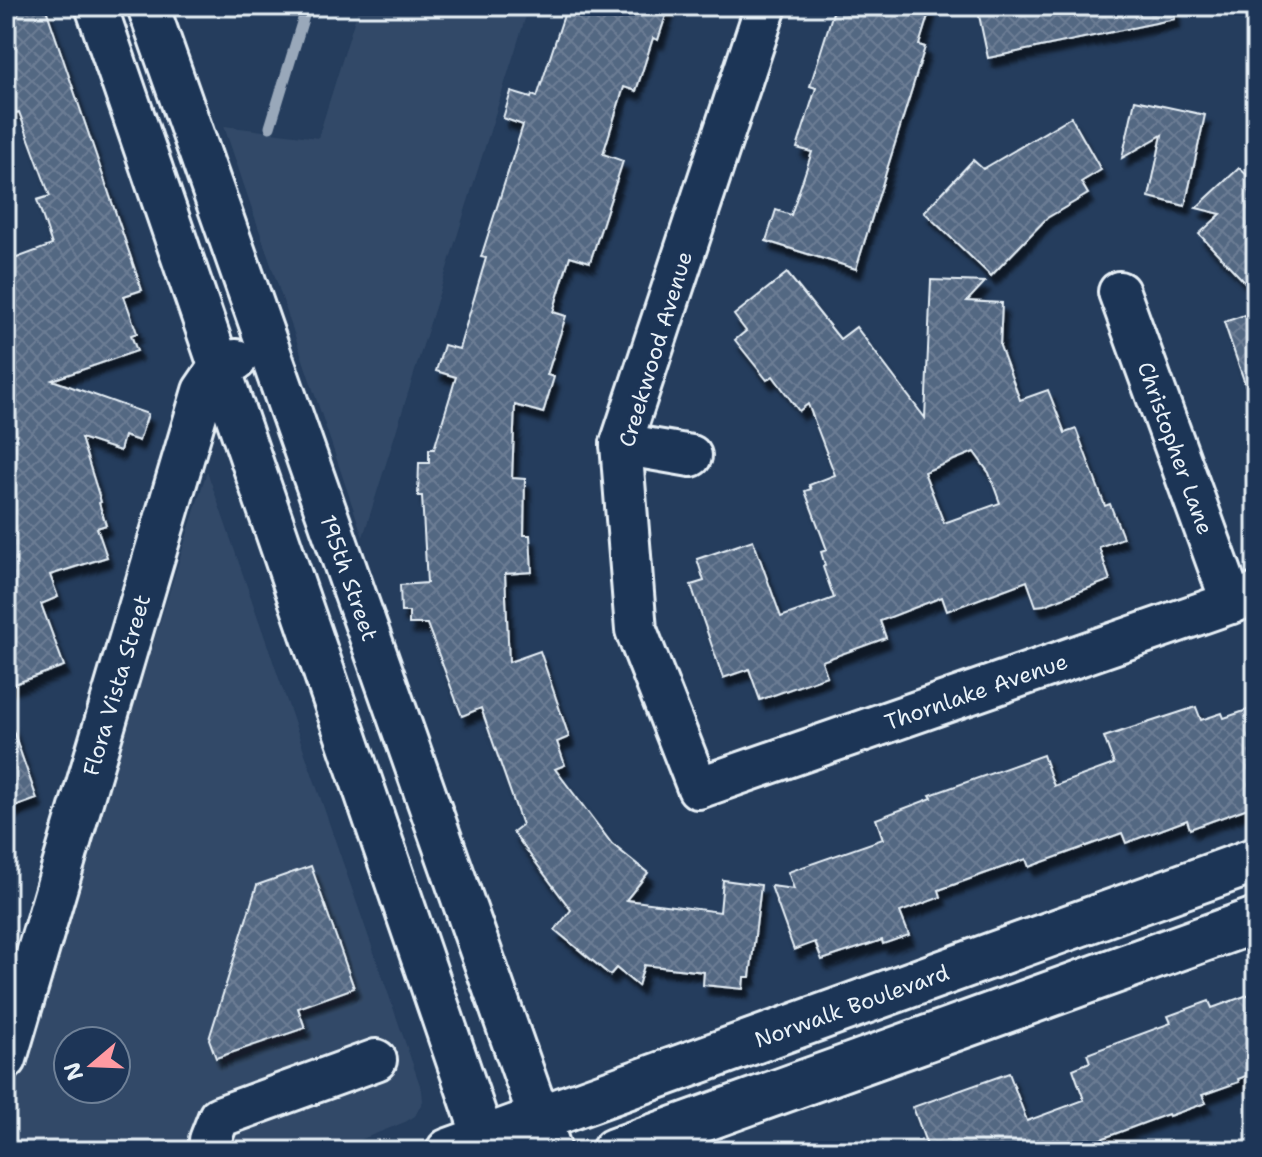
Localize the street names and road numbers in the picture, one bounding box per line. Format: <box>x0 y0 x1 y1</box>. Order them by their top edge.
street label: Creekwood Avenue <box>612 248 699 451</box>
street label: Christopher Lane <box>1131 358 1220 539</box>
street label: 195th Street <box>313 511 384 645</box>
street label: Flora Vista Street <box>76 591 157 779</box>
street label: Thornlake Avenue <box>881 647 1072 737</box>
street label: Norwalk Boulevard <box>751 958 953 1055</box>

